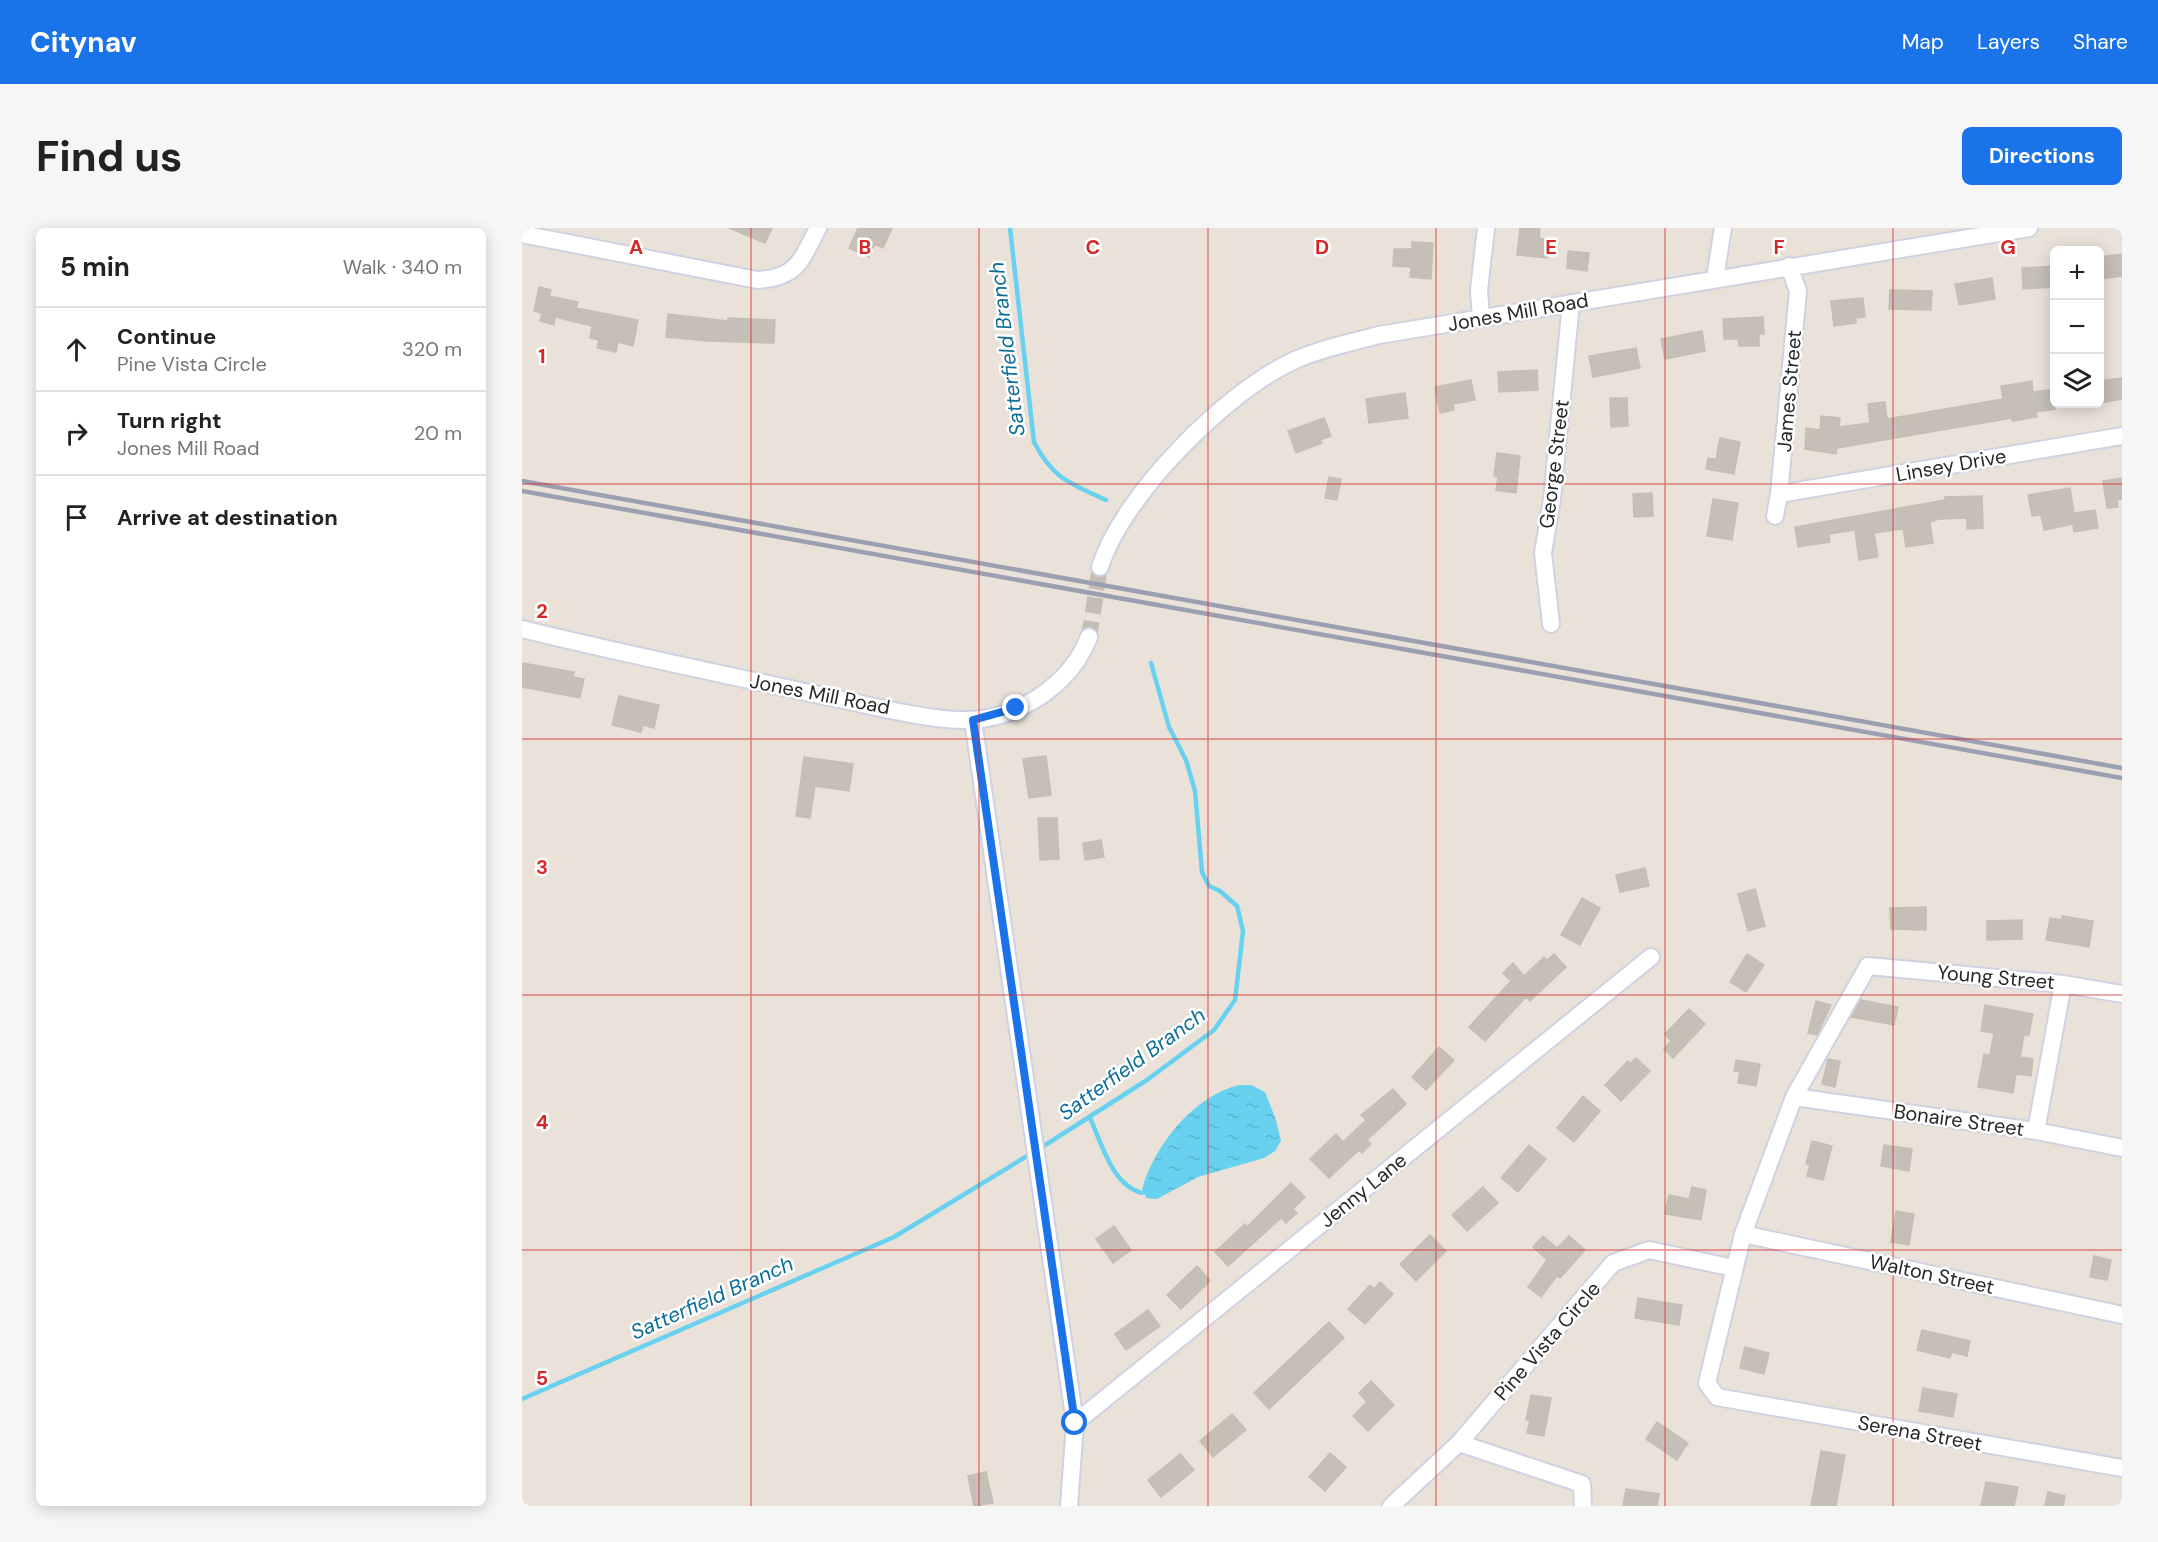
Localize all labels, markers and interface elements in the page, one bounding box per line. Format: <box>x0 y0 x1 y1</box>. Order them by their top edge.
text: Citynav <box>30 24 136 61</box>
text: Map <box>1902 28 1944 56</box>
text: Layers <box>1977 28 2040 56</box>
text: Share <box>2073 28 2128 56</box>
button: Directions <box>1962 127 2122 185</box>
text: Find us <box>36 129 182 184</box>
text: A <box>629 234 643 260</box>
text: B <box>859 234 871 260</box>
text: C <box>1086 234 1100 260</box>
text: D <box>1315 234 1329 260</box>
text: E <box>1545 234 1557 260</box>
text: F <box>1773 234 1785 260</box>
text: G <box>2000 234 2016 260</box>
map controls <box>2050 246 2104 408</box>
button: + <box>2050 246 2104 300</box>
text: 5 min <box>60 250 130 284</box>
text: Walk · 340 m <box>343 254 462 280</box>
water label: Satterfield Branch <box>982 260 1032 438</box>
street label: Jones Mill Road <box>1446 287 1590 337</box>
button: − <box>2050 300 2104 354</box>
text: Continue <box>117 322 216 351</box>
street label: James Street <box>1771 329 1807 453</box>
icon: ahead <box>60 333 93 366</box>
text: 320 m <box>402 336 462 362</box>
text: 1 <box>538 343 546 369</box>
text: Pine Vista Circle <box>117 351 267 377</box>
button: layers <box>2050 354 2104 408</box>
street label: George Street <box>1533 398 1575 530</box>
text: Turn right <box>117 406 222 435</box>
icon: right <box>60 417 93 450</box>
text: 20 m <box>414 420 462 446</box>
text: Jones Mill Road <box>117 435 260 461</box>
street label: Linsey Drive <box>1894 443 2008 487</box>
icon: arrive <box>60 501 93 534</box>
text: Arrive at destination <box>117 503 338 532</box>
text: 2 <box>536 598 548 624</box>
street label: Jones Mill Road <box>748 668 892 720</box>
route end <box>1002 694 1028 720</box>
text: 3 <box>536 854 548 880</box>
street label: Young Street <box>1936 959 2056 995</box>
water label: Satterfield Branch <box>1053 1001 1211 1127</box>
street label: Bonaire Street <box>1892 1098 2026 1142</box>
text: 4 <box>536 1109 549 1135</box>
street label: Jenny Lane <box>1314 1147 1412 1233</box>
street label: Walton Street <box>1867 1248 1997 1300</box>
water label: Satterfield Branch <box>626 1250 798 1346</box>
street label: Pine Vista Circle <box>1488 1276 1606 1406</box>
text: 5 <box>536 1365 548 1391</box>
route start <box>1061 1409 1087 1435</box>
street label: Serena Street <box>1856 1409 1984 1457</box>

